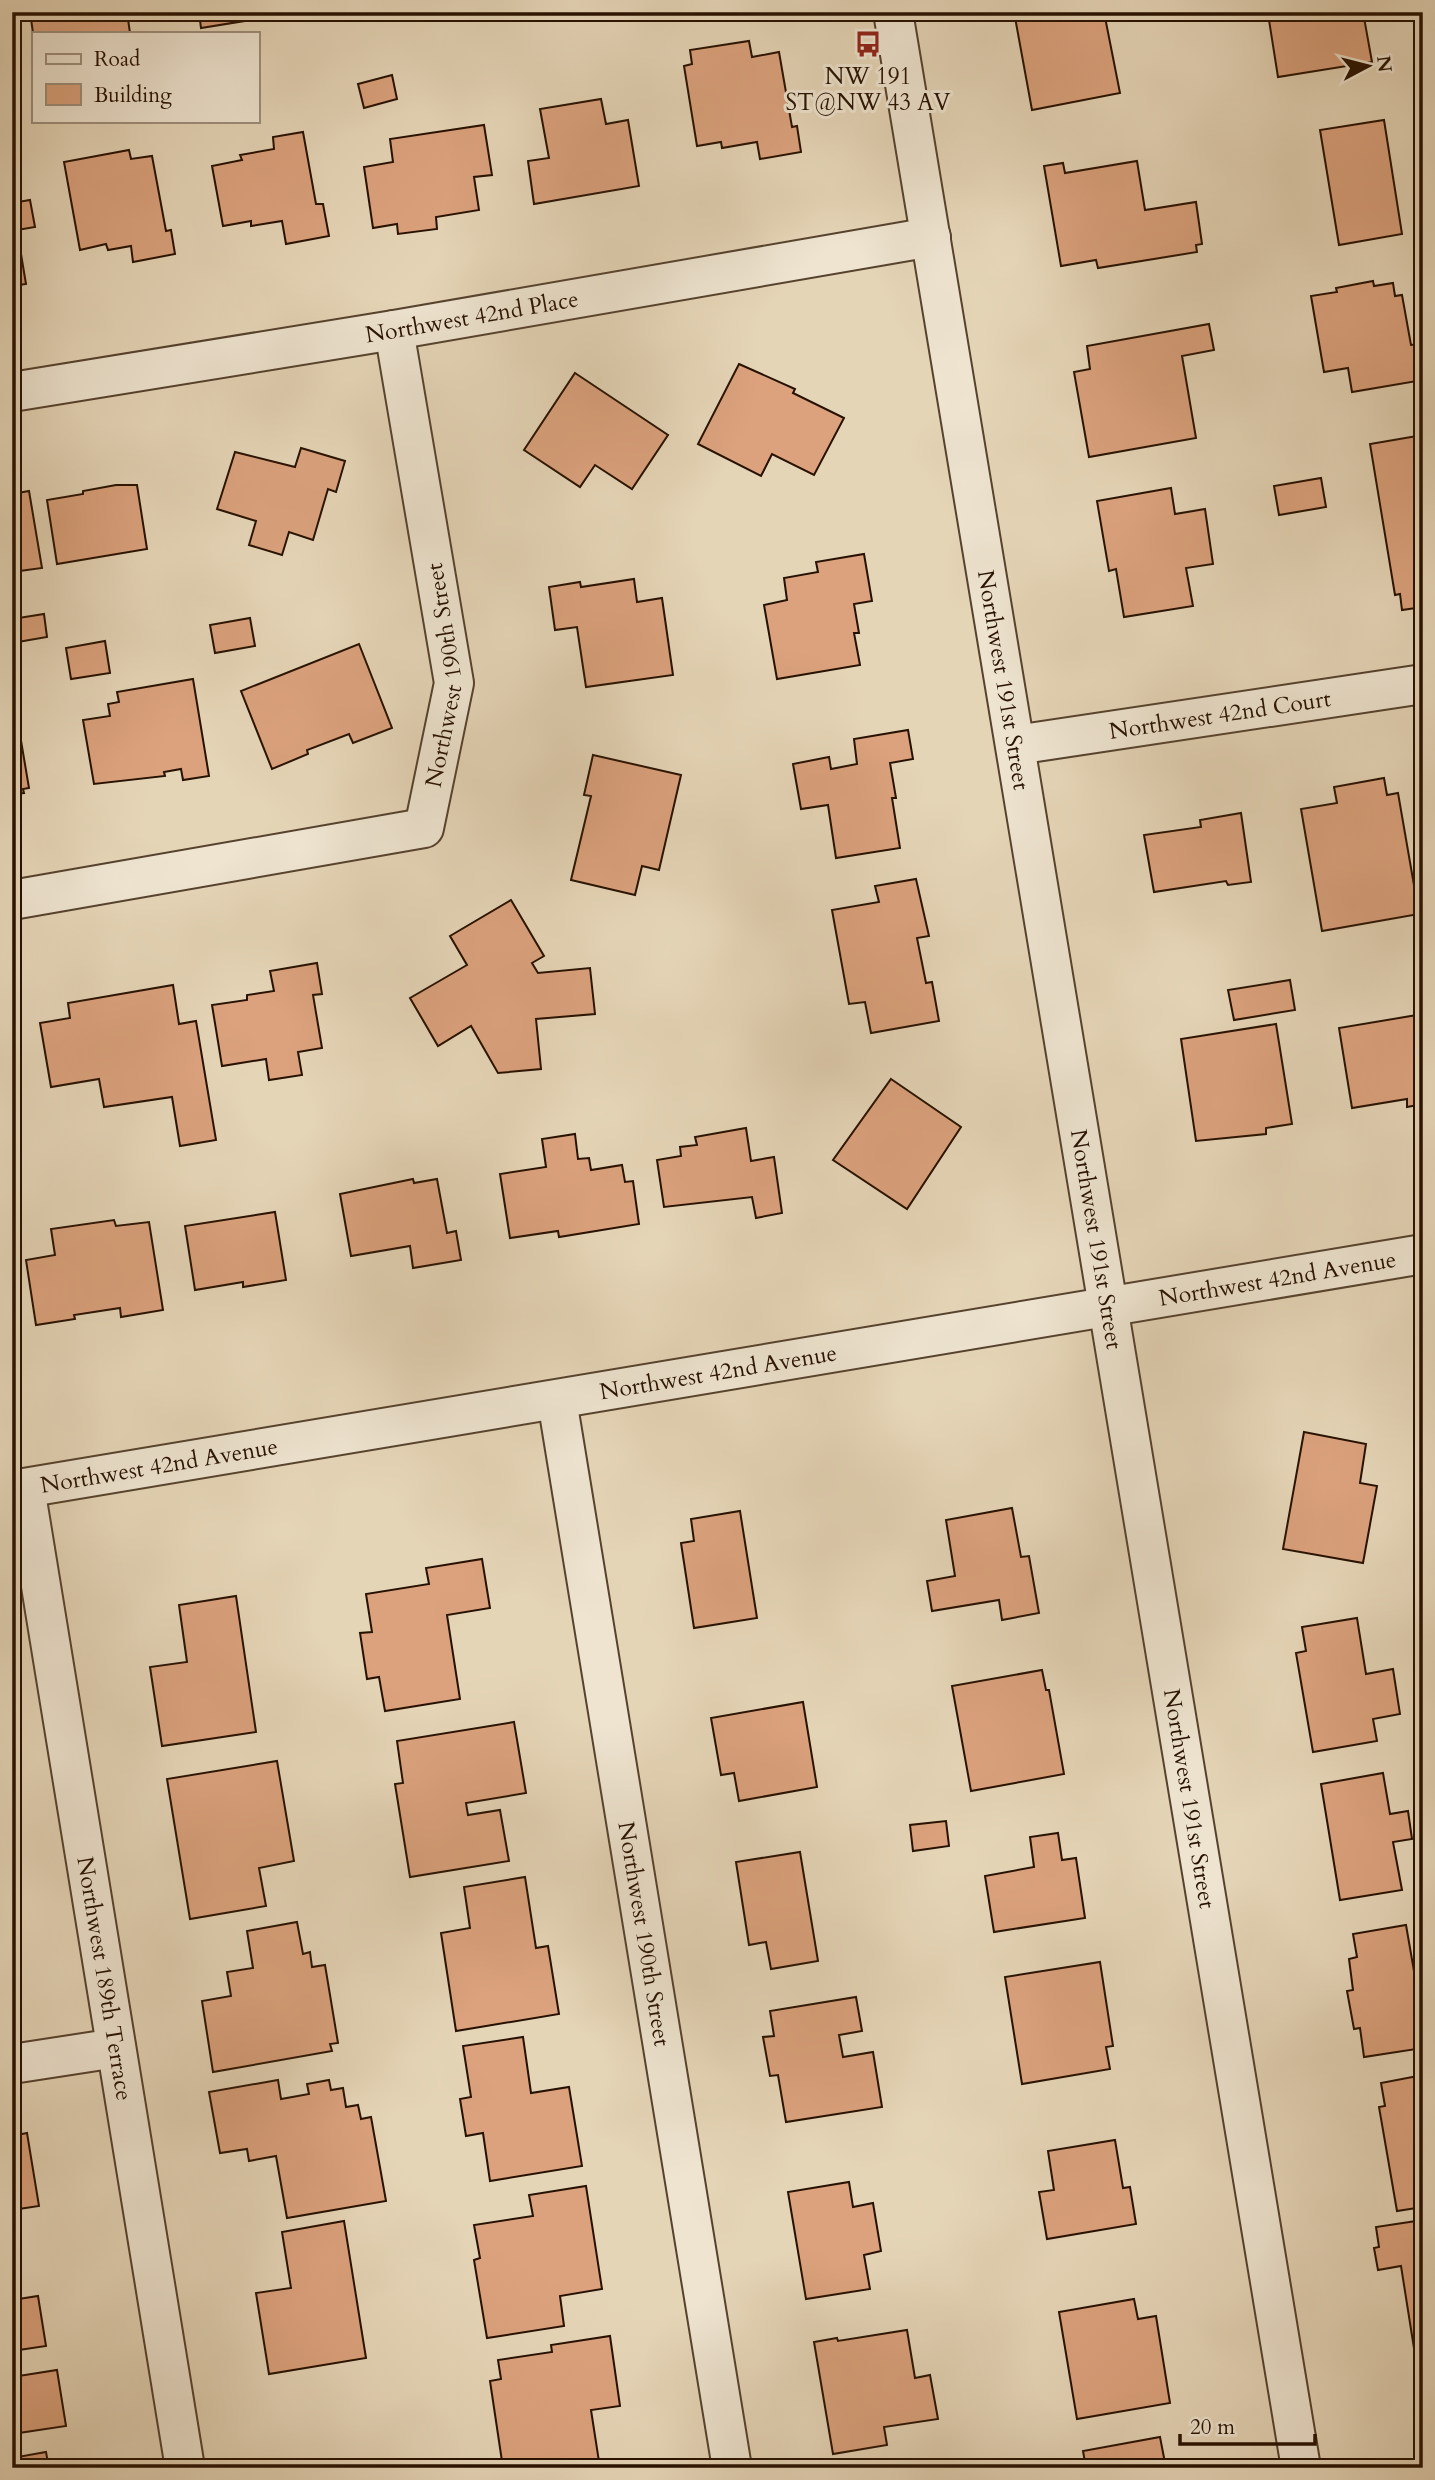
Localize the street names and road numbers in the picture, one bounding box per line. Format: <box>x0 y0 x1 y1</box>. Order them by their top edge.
street label: Northwest 42nd Place <box>363 283 581 350</box>
street label: Northwest 190th Street <box>418 561 470 790</box>
street label: Northwest 191st Street <box>970 568 1037 792</box>
street label: Northwest 42nd Court <box>1107 683 1333 747</box>
street label: Northwest 191st Street <box>1063 1127 1130 1351</box>
street label: Northwest 42nd Avenue <box>1157 1244 1398 1314</box>
street label: Northwest 42nd Avenue <box>597 1337 839 1407</box>
street label: Northwest 42nd Avenue <box>38 1431 280 1501</box>
street label: Northwest 191st Street <box>1156 1686 1223 1911</box>
street label: Northwest 190th Street <box>610 1819 678 2049</box>
street label: Northwest 189th Terrace <box>69 1854 140 2103</box>

